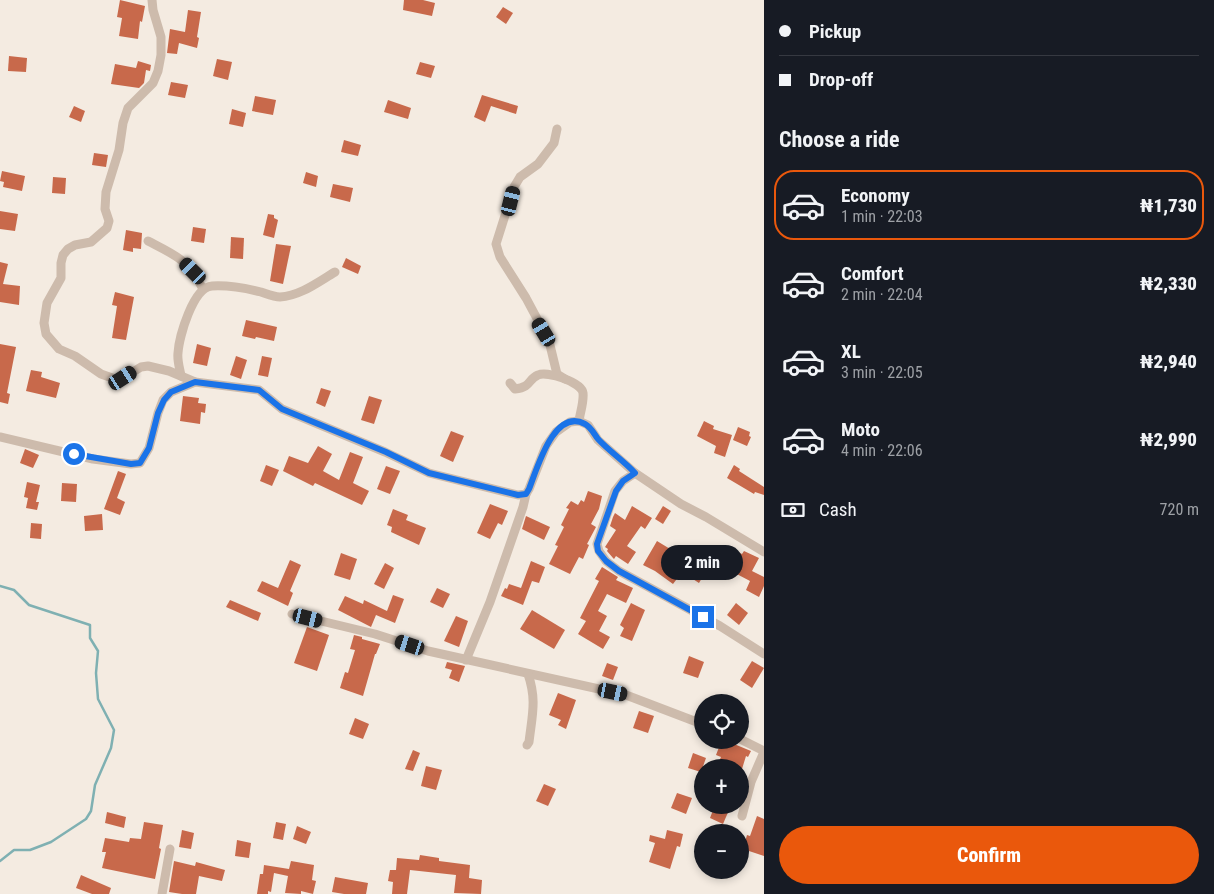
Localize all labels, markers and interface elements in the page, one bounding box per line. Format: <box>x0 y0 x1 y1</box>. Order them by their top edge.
text: Pickup <box>809 20 861 43</box>
text: Drop-off <box>809 68 873 91</box>
text: Choose a ride <box>779 127 900 152</box>
icon: car <box>781 183 826 228</box>
text: Economy <box>841 184 910 207</box>
car <box>500 185 521 217</box>
text: ₦1,730 <box>1140 194 1197 217</box>
text: 1 min · 22:03 <box>841 207 923 226</box>
car <box>177 255 208 287</box>
icon: car <box>781 261 826 306</box>
text: Comfort <box>841 262 904 285</box>
text: ₦2,330 <box>1140 272 1197 295</box>
text: 2 min · 22:04 <box>841 285 923 304</box>
car <box>529 315 558 349</box>
icon: car <box>781 339 826 384</box>
text: XL <box>841 340 861 363</box>
text: ₦2,940 <box>1140 350 1197 373</box>
text: 3 min · 22:05 <box>841 363 923 382</box>
car <box>106 364 139 392</box>
icon: car <box>781 417 826 462</box>
text: Moto <box>841 418 880 441</box>
text: ₦2,990 <box>1140 428 1197 451</box>
text: 4 min · 22:06 <box>841 441 923 460</box>
route start <box>63 443 85 465</box>
icon: cash <box>779 496 807 524</box>
text: Cash <box>819 498 857 521</box>
text: 720 m <box>1160 500 1199 519</box>
callout: 2 min <box>662 544 744 580</box>
text: 2 min <box>684 553 720 572</box>
route end <box>692 606 714 628</box>
car <box>291 607 324 629</box>
car <box>393 633 426 657</box>
car <box>596 682 629 702</box>
map controls <box>694 694 749 879</box>
button: locate <box>694 694 749 749</box>
button: + <box>694 759 749 814</box>
button: − <box>694 824 749 879</box>
button: Confirm <box>779 826 1199 884</box>

